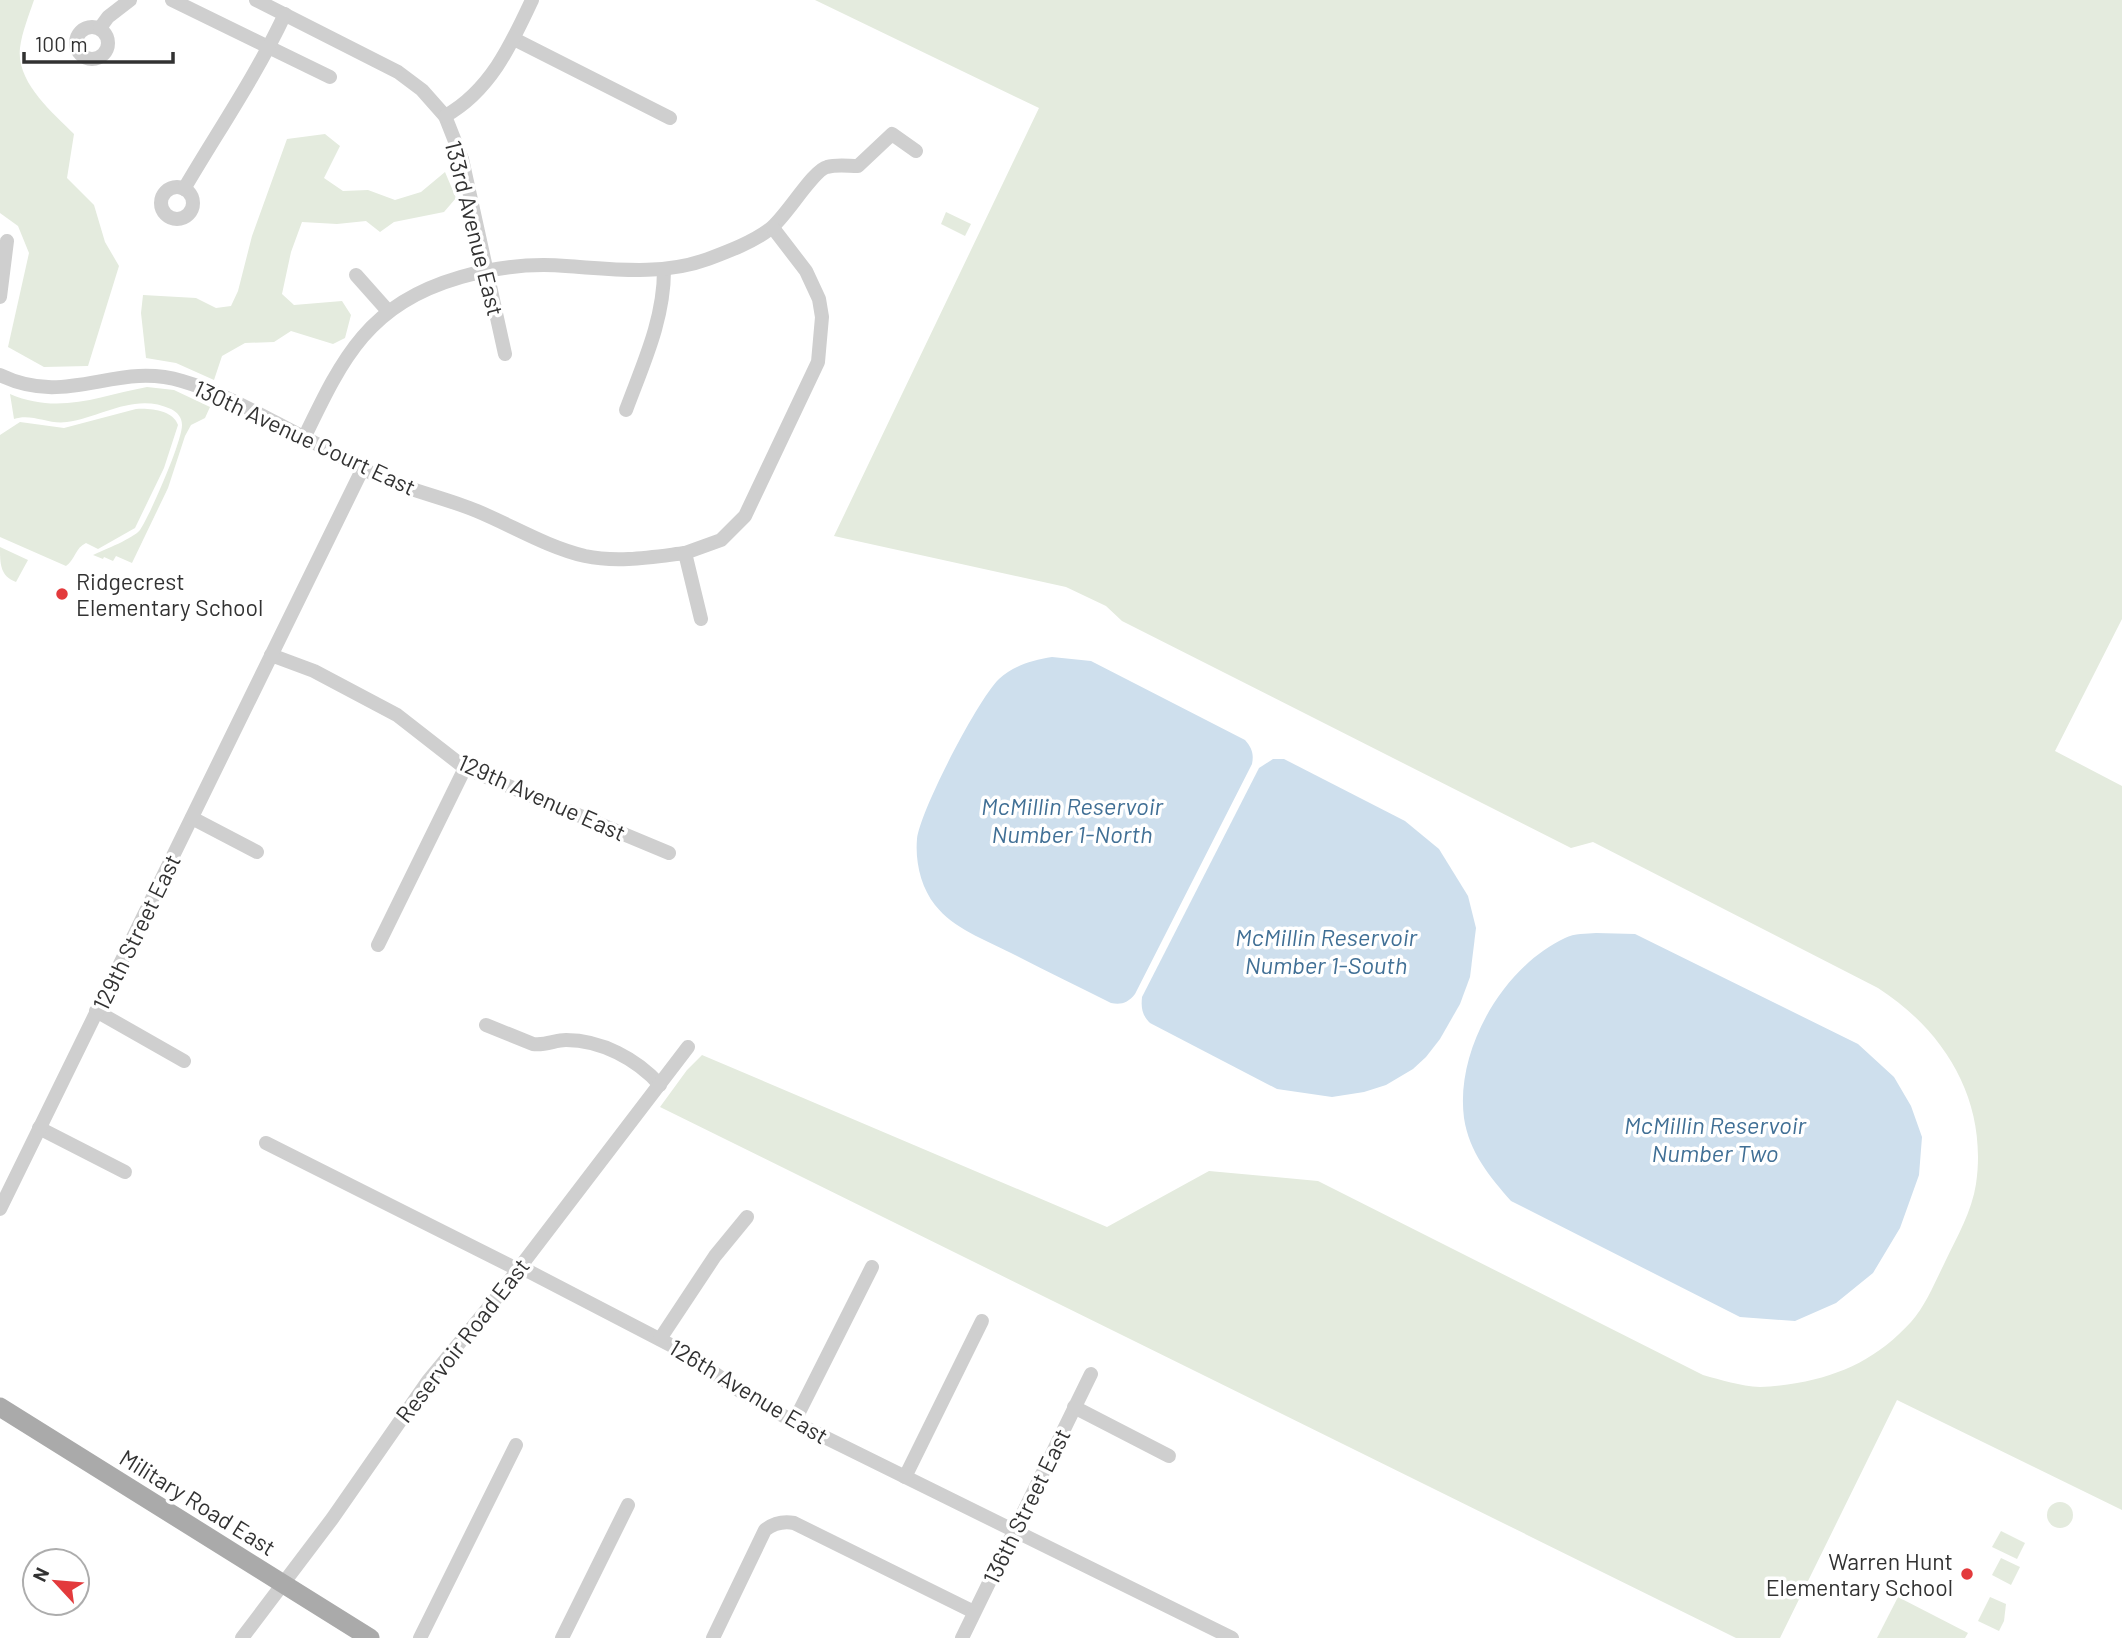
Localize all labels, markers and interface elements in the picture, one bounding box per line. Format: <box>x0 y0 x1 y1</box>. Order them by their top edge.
scale bar <box>24 21 173 65</box>
text: 100 m <box>35 31 88 56</box>
street label: 133rd Avenue East <box>440 137 510 319</box>
street label: 130th Avenue Court East <box>190 373 420 501</box>
place label: Ridgecrest Elementary School <box>76 567 263 621</box>
marker: Ridgecrest Elementary School <box>54 586 70 602</box>
street label: 129th Avenue East <box>454 747 630 847</box>
water label: McMillin Reservoir Number 1-North <box>981 791 1165 848</box>
street label: 129th Street East <box>86 849 186 1015</box>
water label: McMillin Reservoir Number 1-South <box>1235 922 1419 979</box>
water label: McMillin Reservoir Number Two <box>1624 1110 1808 1167</box>
street label: Reservoir Road East <box>389 1252 535 1428</box>
street label: 126th Avenue East <box>664 1333 834 1449</box>
street label: 136th Street East <box>976 1424 1076 1588</box>
street label: Military Road East <box>115 1443 281 1561</box>
north arrow <box>21 1547 91 1617</box>
place label: Warren Hunt Elementary School <box>1766 1547 1953 1601</box>
text: N <box>27 1564 53 1585</box>
marker: Warren Hunt Elementary School <box>1959 1566 1975 1582</box>

